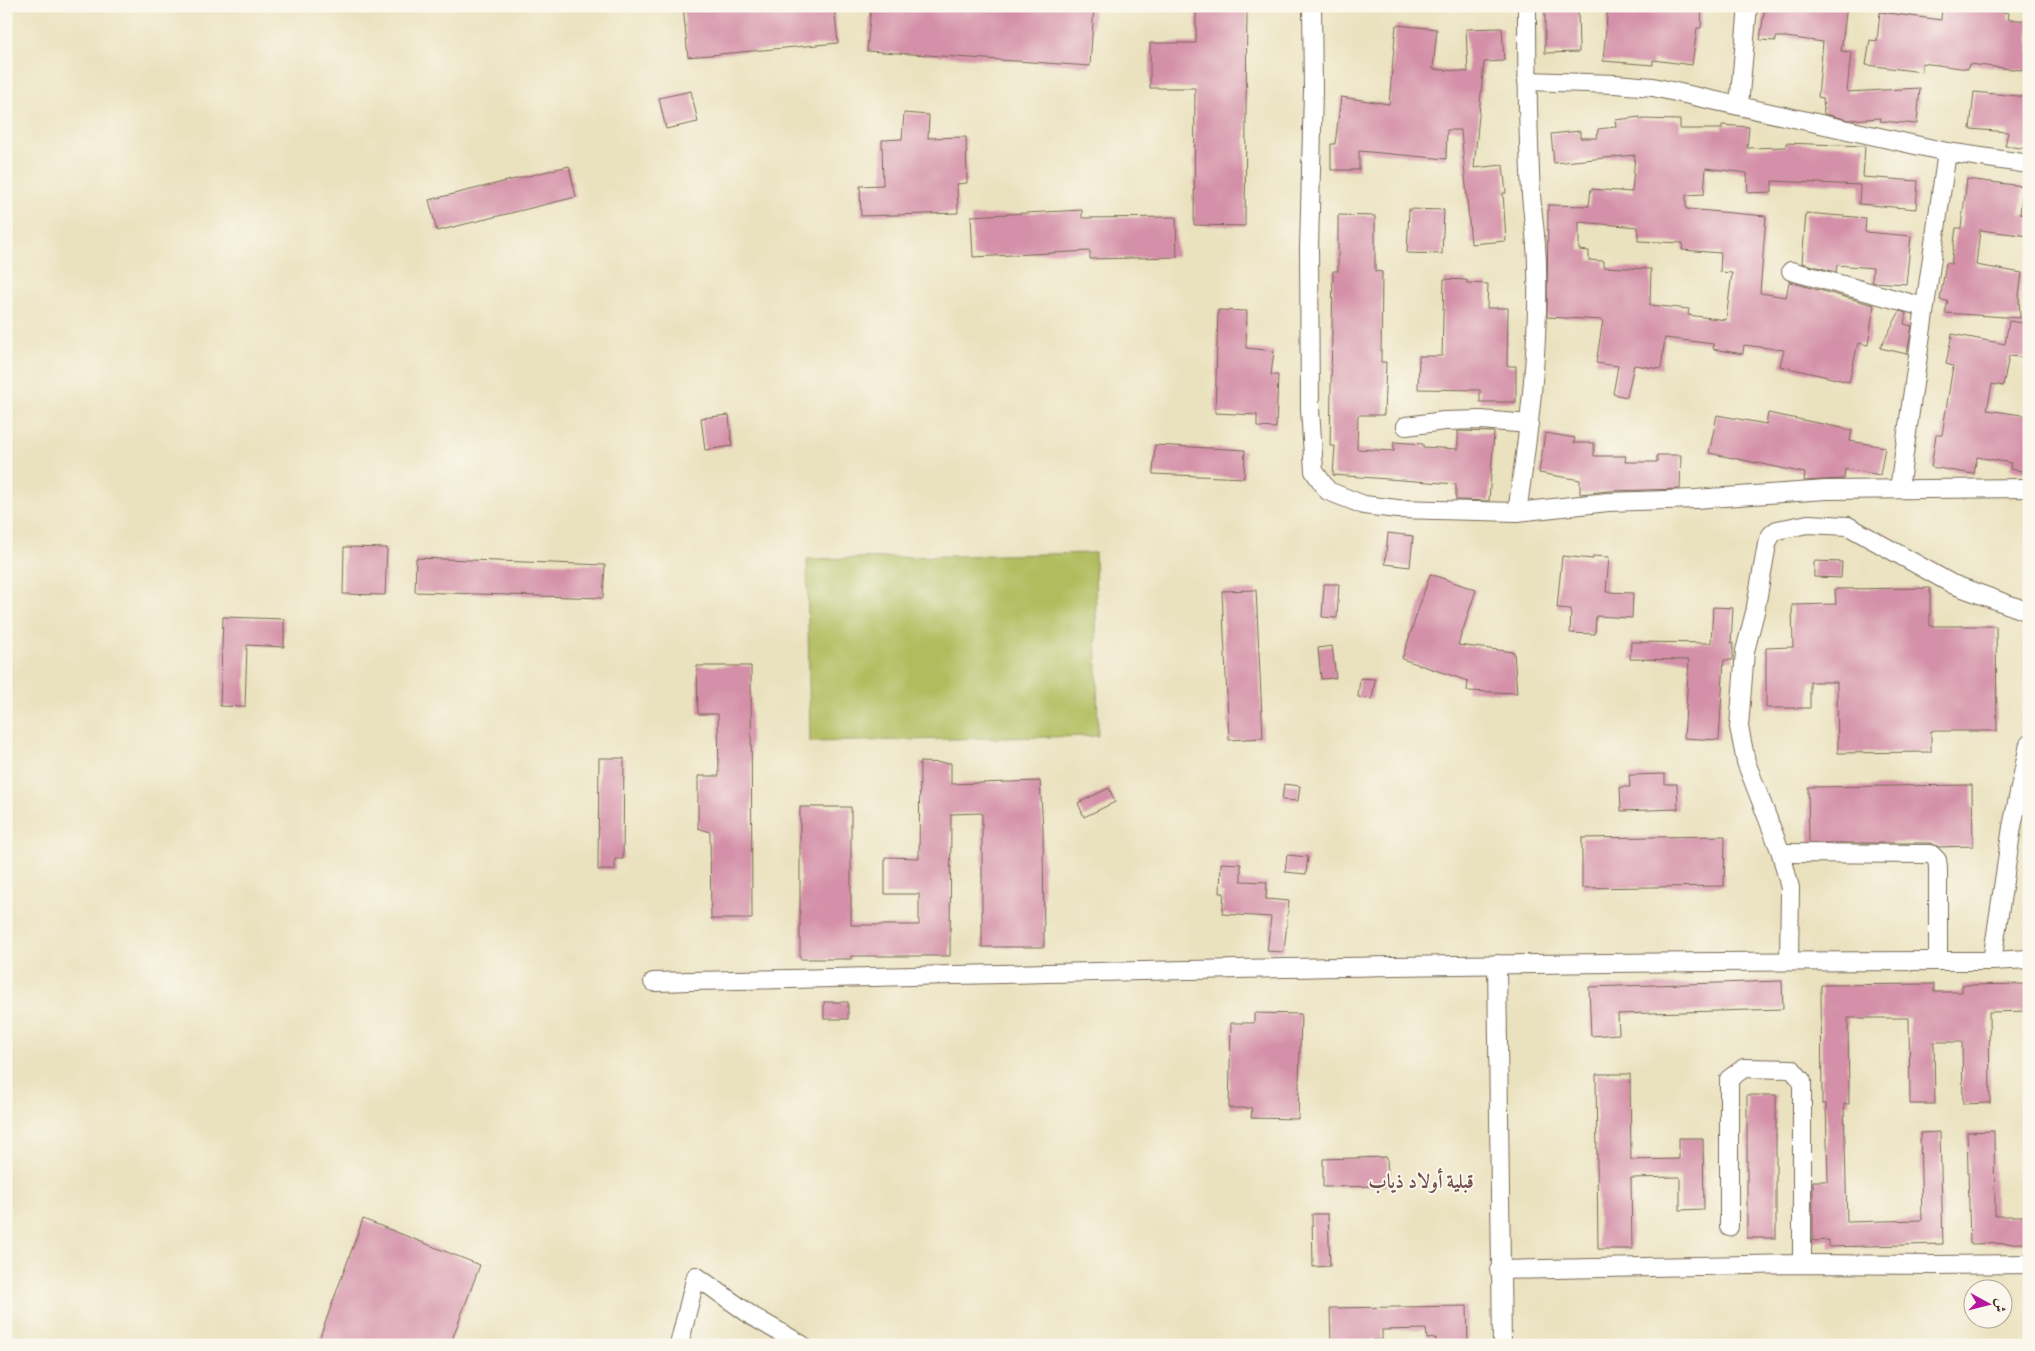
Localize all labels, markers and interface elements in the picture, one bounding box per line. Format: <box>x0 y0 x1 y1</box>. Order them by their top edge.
district label: قبلية أولاد ذياب <box>1368 1168 1474 1197</box>
north arrow <box>1962 1278 2012 1328</box>
text: ش <box>1989 1297 2010 1314</box>

